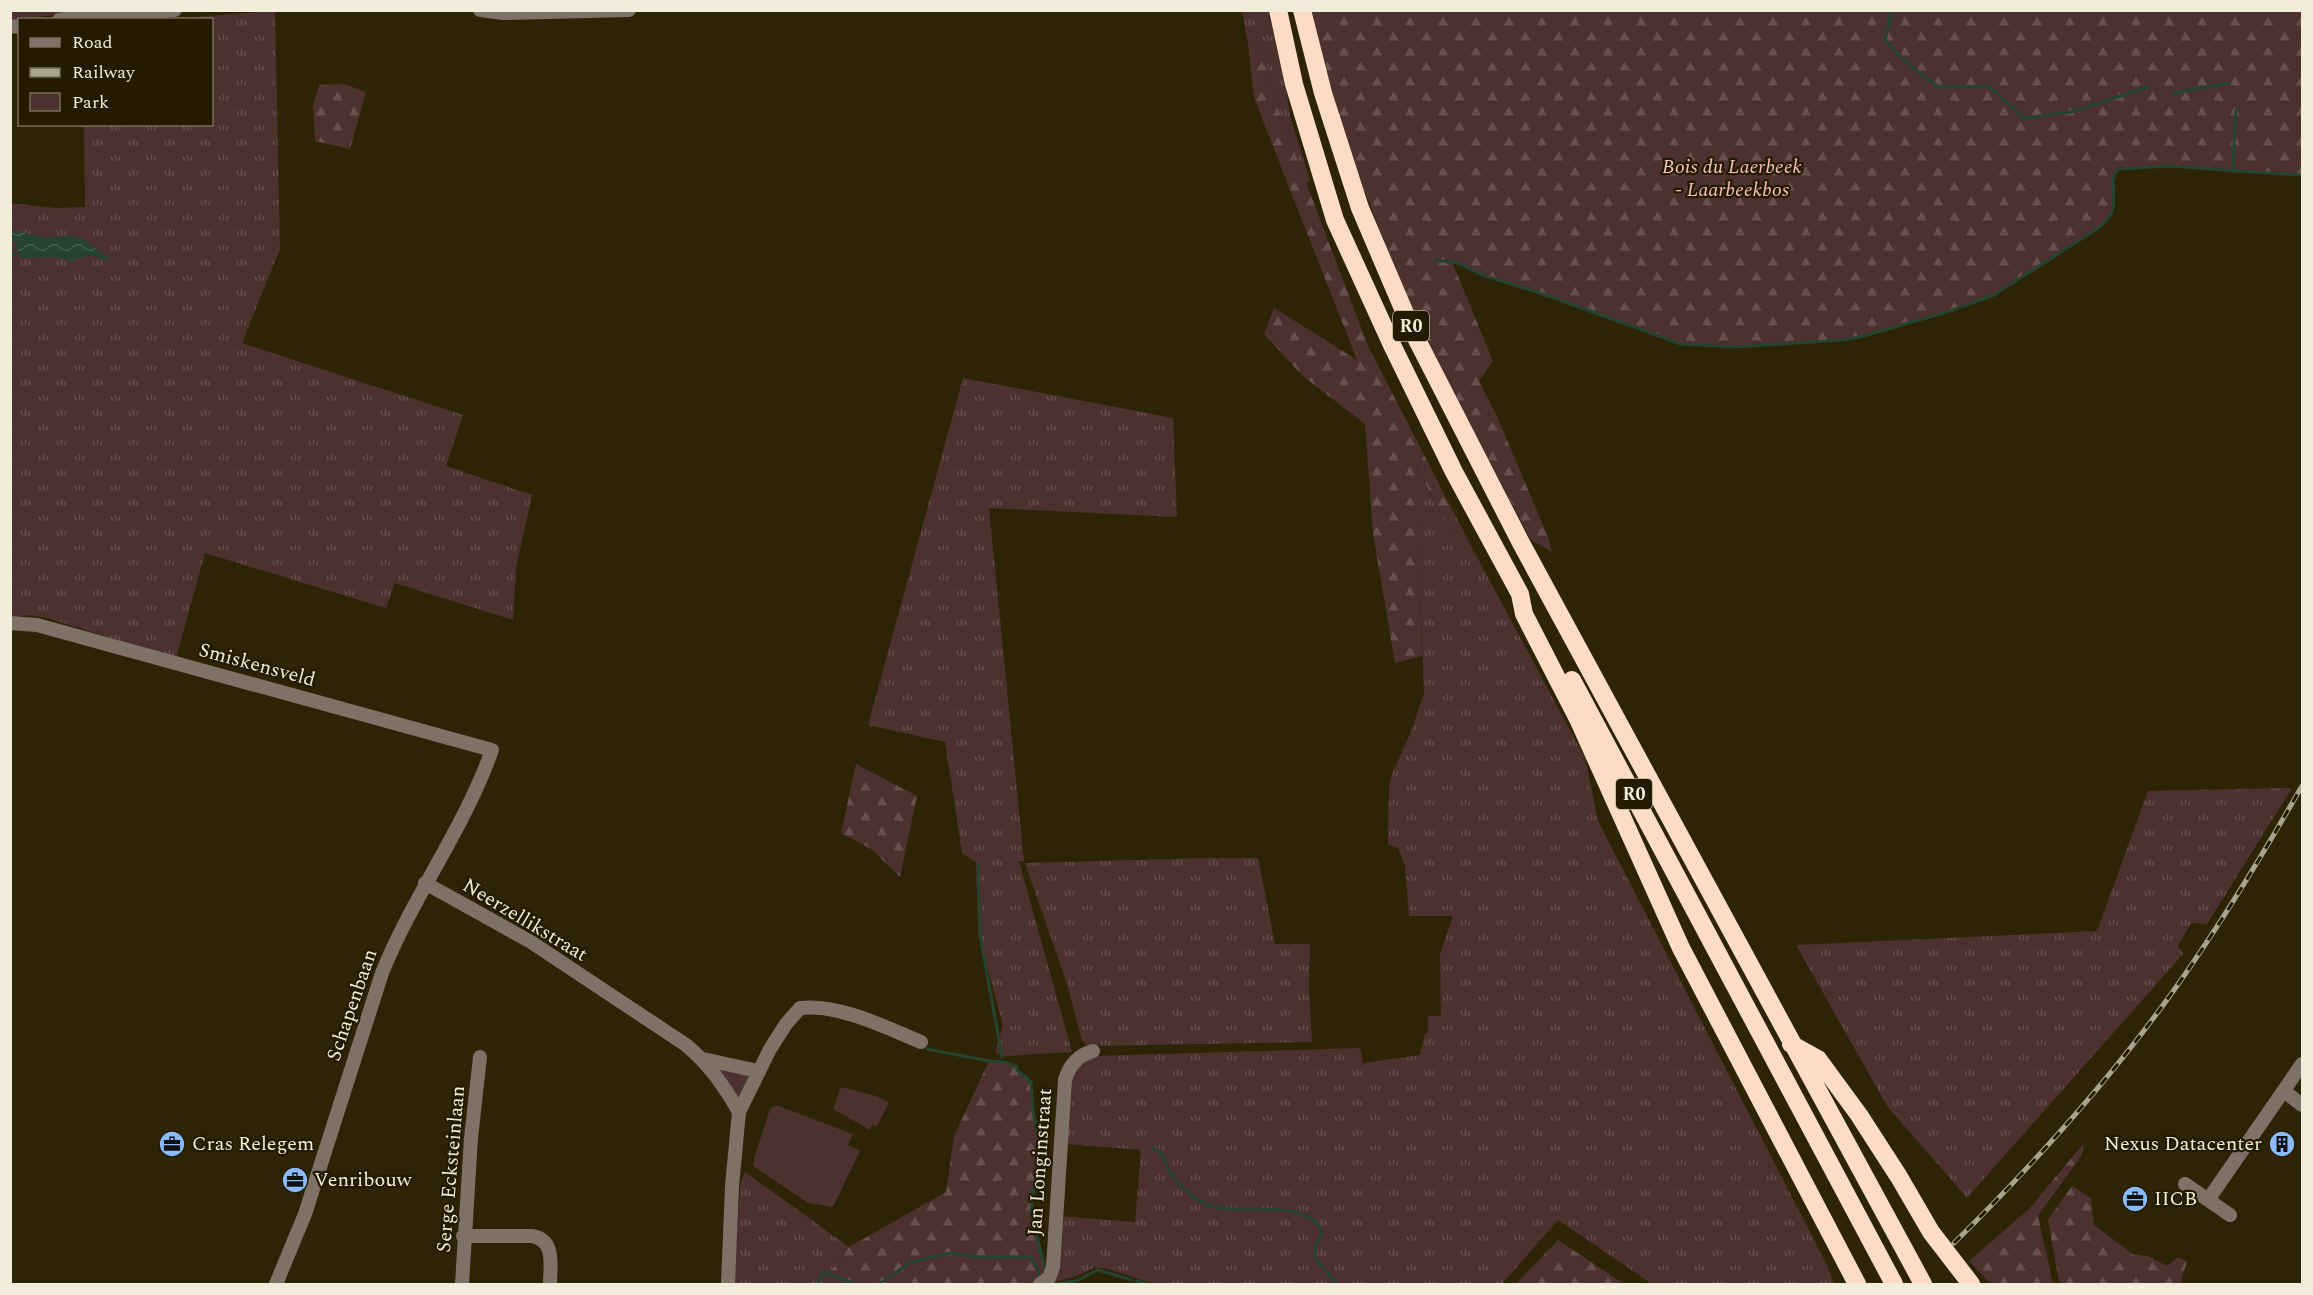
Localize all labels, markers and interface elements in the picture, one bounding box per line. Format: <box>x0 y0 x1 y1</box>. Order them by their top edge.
legend <box>18 18 213 126</box>
text: Road <box>72 29 113 56</box>
text: Railway <box>72 59 136 86</box>
text: Park <box>72 89 109 116</box>
park label: Bois du Laerbeek - Laarbeekbos <box>1662 152 1803 205</box>
road number: R0 <box>1393 311 1429 341</box>
street label: Smiskensveld <box>195 635 319 695</box>
road number: R0 <box>1616 779 1652 809</box>
street label: Neerzellikstraat <box>457 871 593 969</box>
street label: Schapenbaan <box>319 945 385 1065</box>
street label: Serge Ecksteinlaan <box>429 1084 473 1254</box>
street label: Jan Longinstraat <box>1020 1087 1060 1237</box>
office icon: Cras Relegem <box>157 1129 187 1159</box>
place label: Cras Relegem <box>192 1129 314 1159</box>
place label: Nexus Datacenter <box>2104 1129 2262 1159</box>
building icon: Nexus Datacenter <box>2267 1129 2297 1159</box>
office icon: Venribouw <box>280 1165 310 1195</box>
place label: Venribouw <box>314 1165 413 1195</box>
office icon: IICB <box>2120 1184 2150 1214</box>
place label: IICB <box>2154 1184 2197 1214</box>

